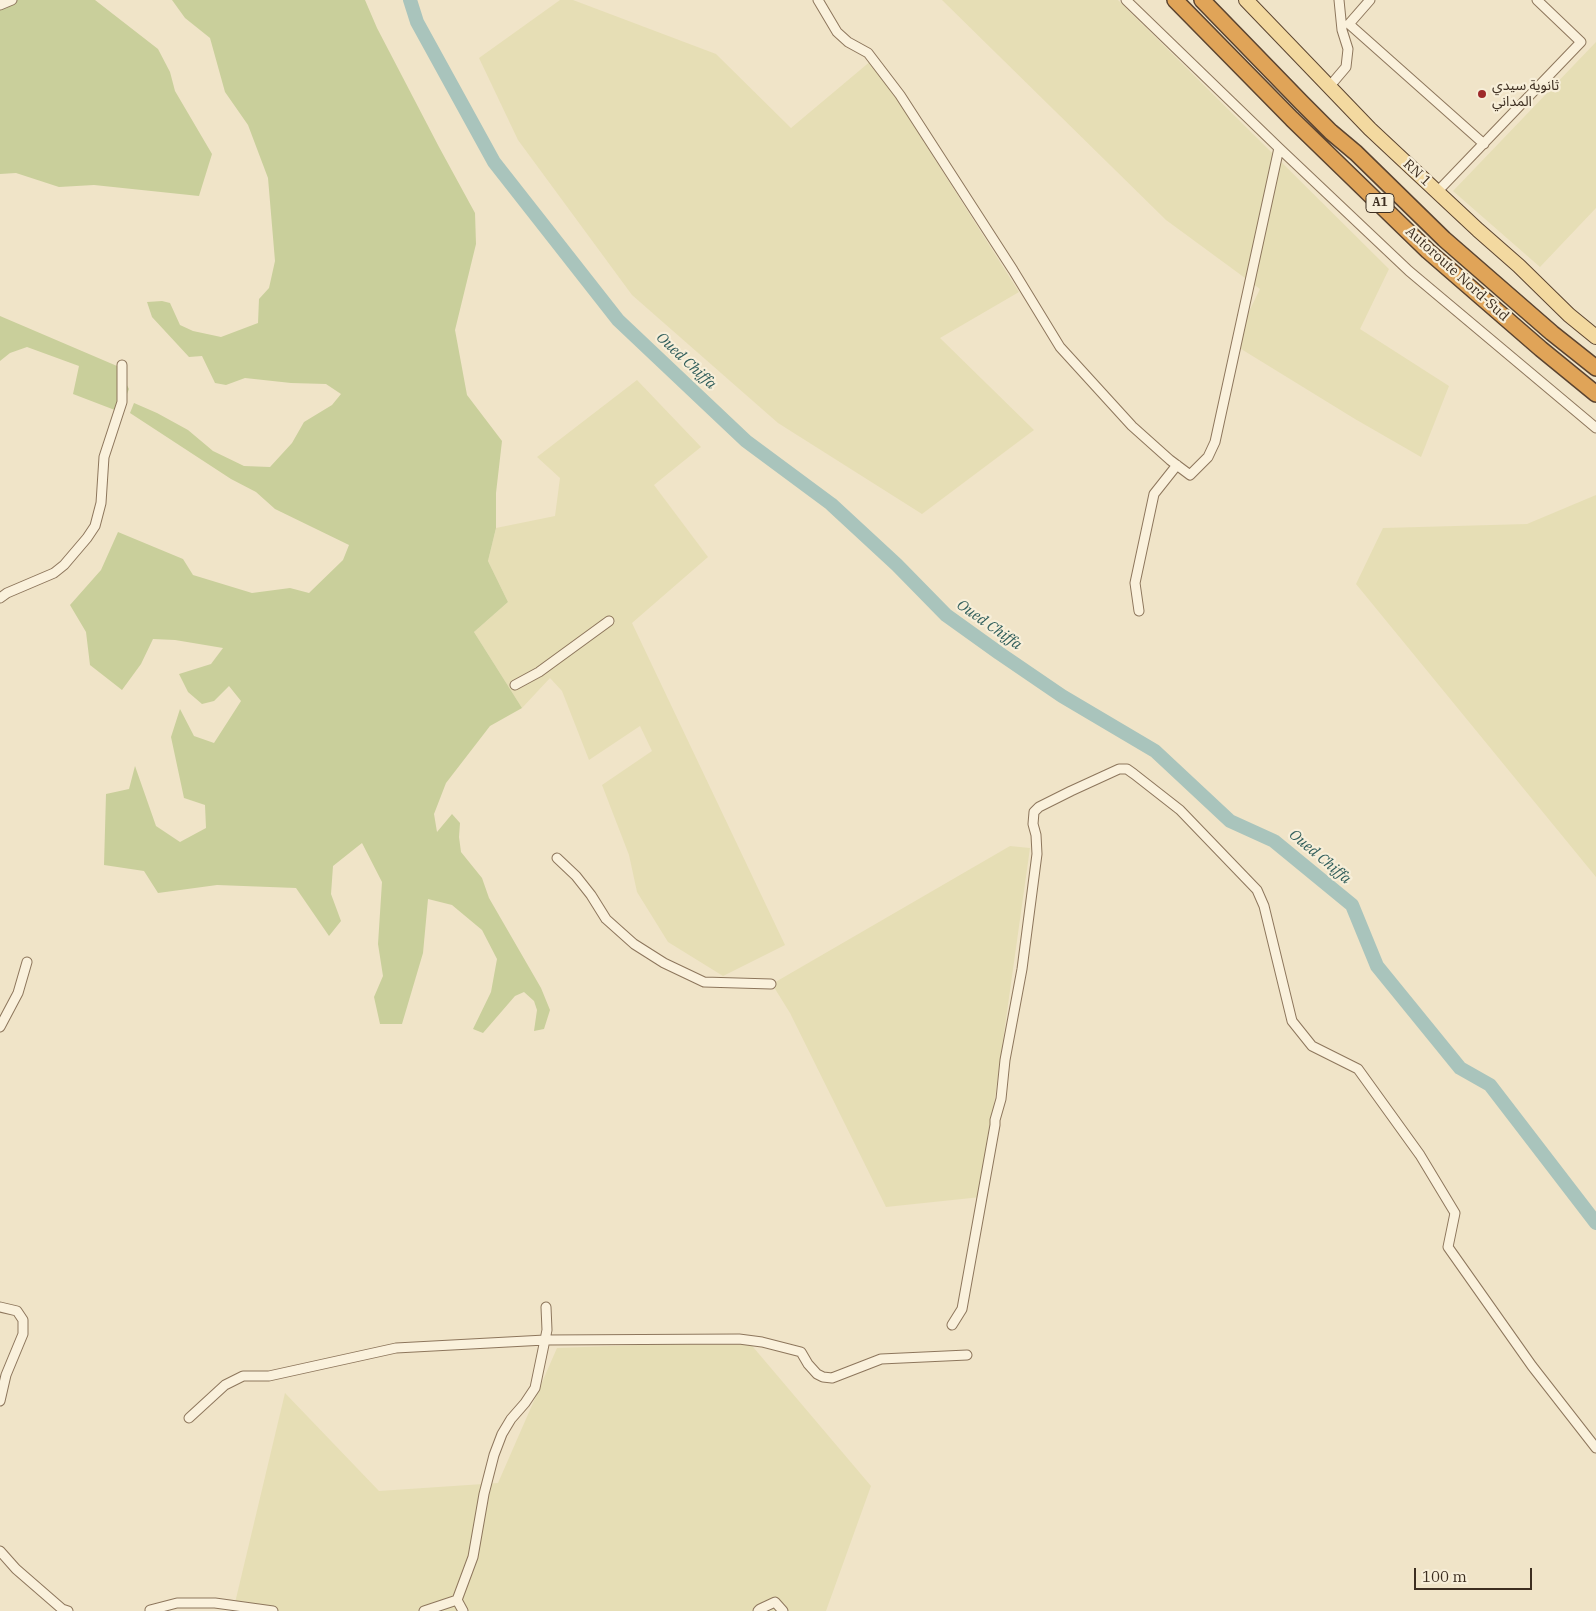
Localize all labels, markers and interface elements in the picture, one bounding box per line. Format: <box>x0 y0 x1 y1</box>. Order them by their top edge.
place label: ثانوية سيدي المداني <box>1492 78 1559 110</box>
marker: ثانوية سيدي المداني <box>1476 88 1488 100</box>
street label: RN 1 <box>1400 156 1434 190</box>
road number: A1 <box>1366 194 1394 212</box>
street label: Autoroute Nord-Sud <box>1402 223 1512 325</box>
water label: Oued Chiffa <box>652 329 720 393</box>
water label: Oued Chiffa <box>953 596 1025 654</box>
water label: Oued Chiffa <box>1285 826 1355 888</box>
scale bar <box>1416 1558 1534 1590</box>
text: 100 m <box>1422 1567 1467 1586</box>

